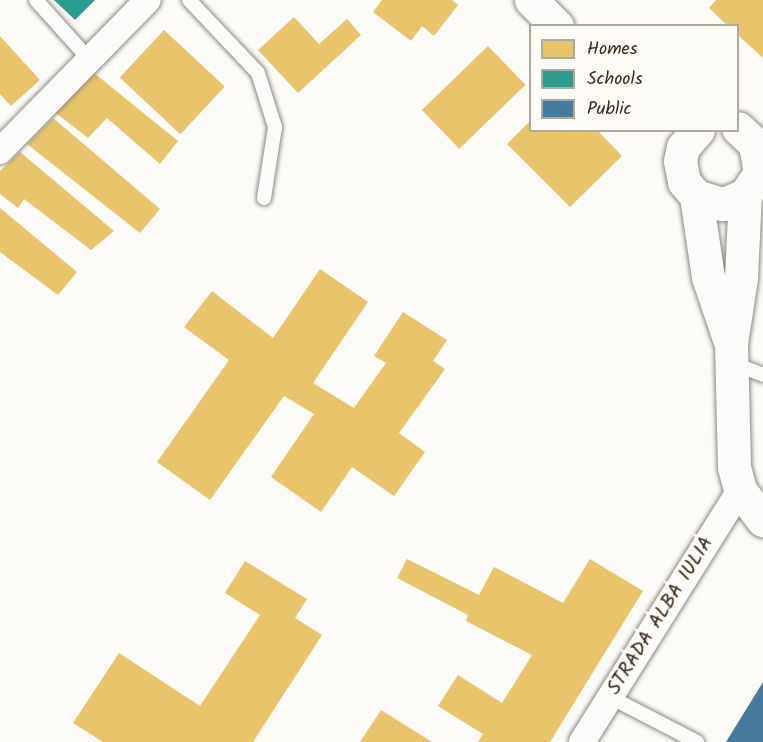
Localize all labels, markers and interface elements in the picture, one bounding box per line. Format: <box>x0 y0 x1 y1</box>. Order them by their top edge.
legend <box>529 24 739 132</box>
text: Homes <box>587 35 637 64</box>
text: Schools <box>587 65 643 94</box>
text: Public <box>587 95 632 124</box>
street label: STRADA ALBA IULIA <box>603 533 719 699</box>

